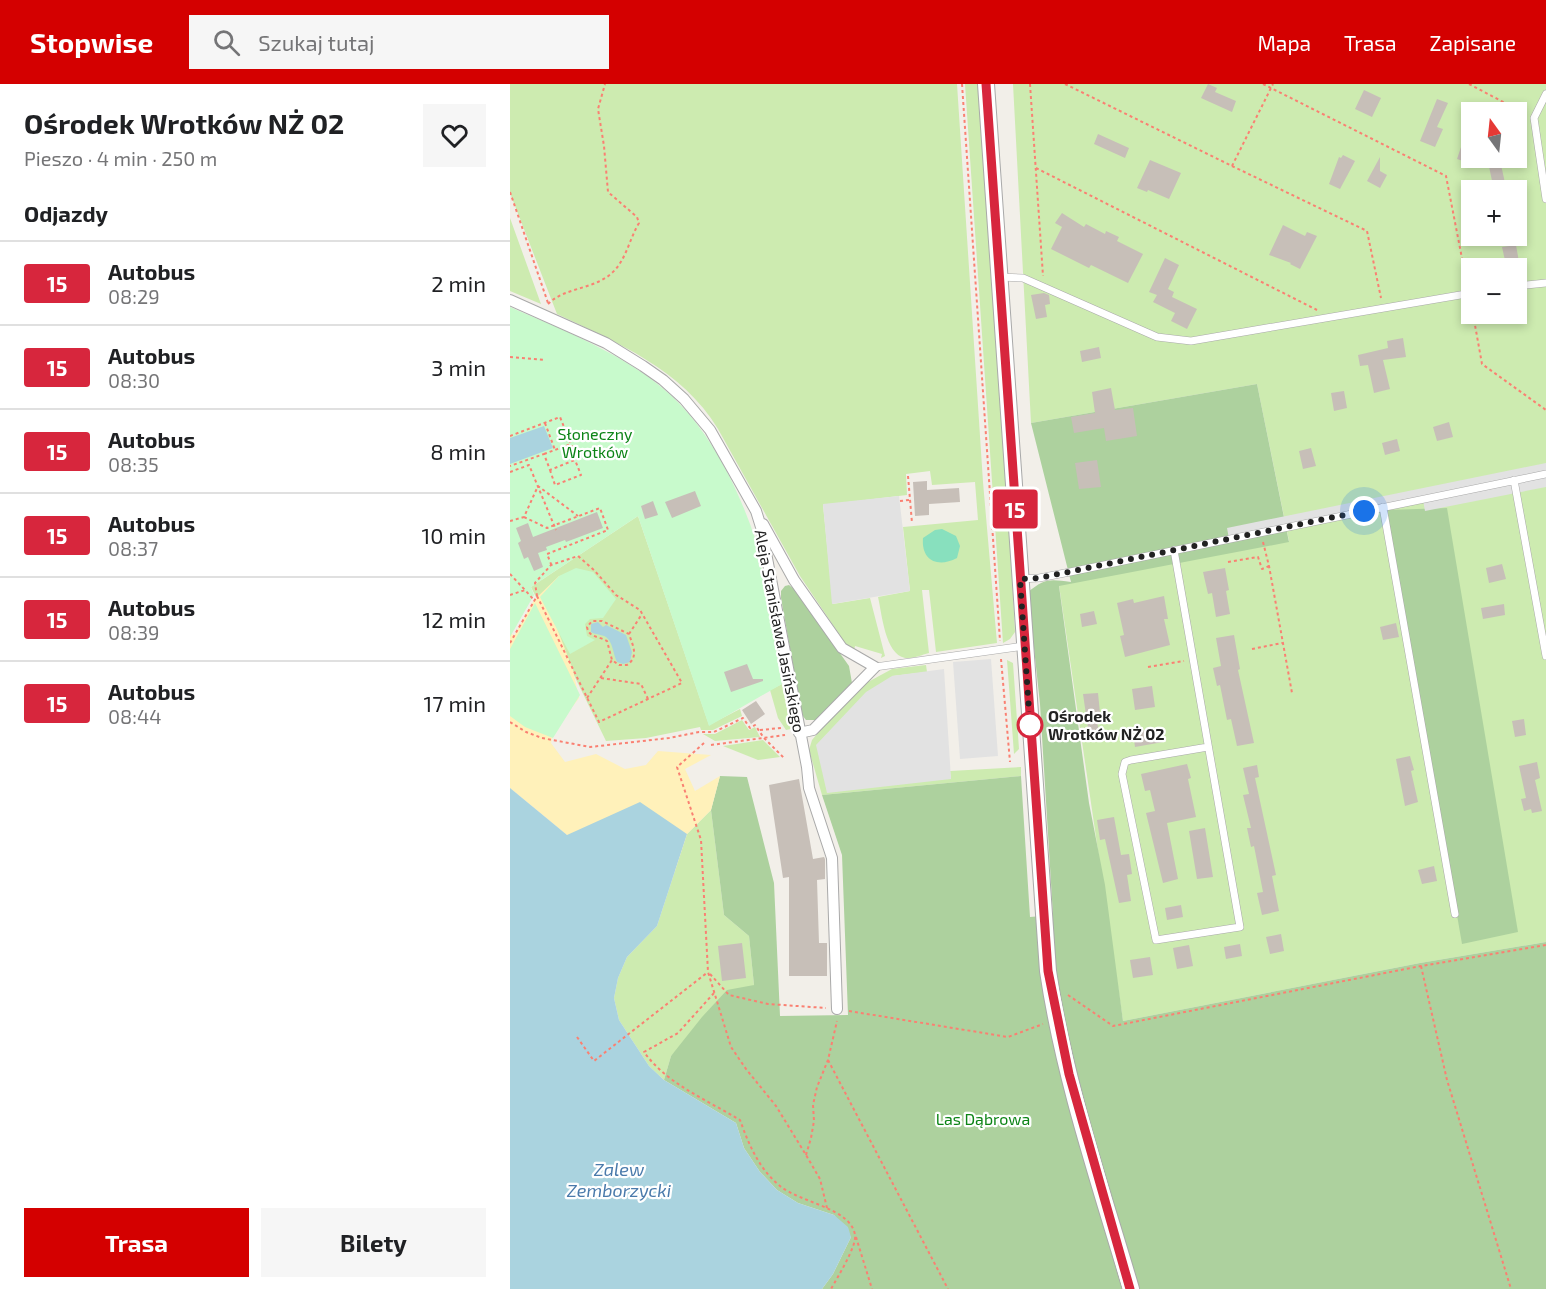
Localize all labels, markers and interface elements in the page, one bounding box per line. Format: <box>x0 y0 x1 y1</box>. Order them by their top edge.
search box <box>189 15 609 69</box>
text: Stopwise <box>30 25 153 59</box>
icon: search <box>210 26 243 59</box>
text: Szukaj tutaj <box>258 29 374 55</box>
text: Mapa <box>1257 30 1311 55</box>
text: Trasa <box>1344 30 1397 55</box>
text: Zapisane <box>1430 30 1516 55</box>
north arrow <box>1461 102 1527 168</box>
map controls <box>1461 102 1527 324</box>
button: heart <box>423 104 486 167</box>
text: Ośrodek Wrotków NŻ 02 <box>24 106 344 140</box>
text: Pieszo · 4 min · 250 m <box>24 146 217 170</box>
button: + <box>1461 180 1527 246</box>
text: Odjazdy <box>24 200 108 226</box>
text: Autobus <box>108 258 195 284</box>
button: − <box>1461 258 1527 324</box>
text: 2 min <box>431 270 486 296</box>
text: 15 <box>47 271 67 296</box>
text: 08:29 <box>108 284 160 308</box>
text: Autobus <box>108 342 195 368</box>
text: 3 min <box>431 354 486 380</box>
text: 15 <box>47 355 67 380</box>
text: 08:30 <box>108 368 160 392</box>
park label: Słoneczny Wrotków <box>558 424 633 461</box>
text: Autobus <box>108 426 195 452</box>
text: 8 min <box>430 438 486 464</box>
text: 15 <box>47 439 67 464</box>
text: 08:35 <box>108 452 159 476</box>
line badge: 15 <box>988 490 1042 528</box>
your location <box>1349 496 1379 526</box>
text: 15 <box>1005 497 1025 522</box>
text: Autobus <box>108 510 195 536</box>
text: 10 min <box>422 522 486 548</box>
text: 15 <box>47 523 67 548</box>
street label: Aleja Stanisława Jasińskiego <box>750 528 810 734</box>
text: 08:37 <box>108 536 158 560</box>
text: Autobus <box>108 594 195 620</box>
text: 12 min <box>422 606 486 632</box>
text: 15 <box>47 607 67 632</box>
text: 08:39 <box>108 620 159 644</box>
text: Autobus <box>108 678 195 704</box>
text: 17 min <box>424 690 486 716</box>
text: 15 <box>47 691 67 716</box>
text: 08:44 <box>108 704 162 728</box>
place label: Ośrodek Wrotków NŻ 02 <box>1048 706 1165 743</box>
marker: Ośrodek Wrotków NŻ 02 <box>1017 712 1043 738</box>
park label: Las Dąbrowa <box>936 1109 1030 1128</box>
water label: Zalew Zemborzycki <box>567 1158 672 1201</box>
button: Trasa <box>24 1208 249 1277</box>
button: Bilety <box>261 1208 486 1277</box>

